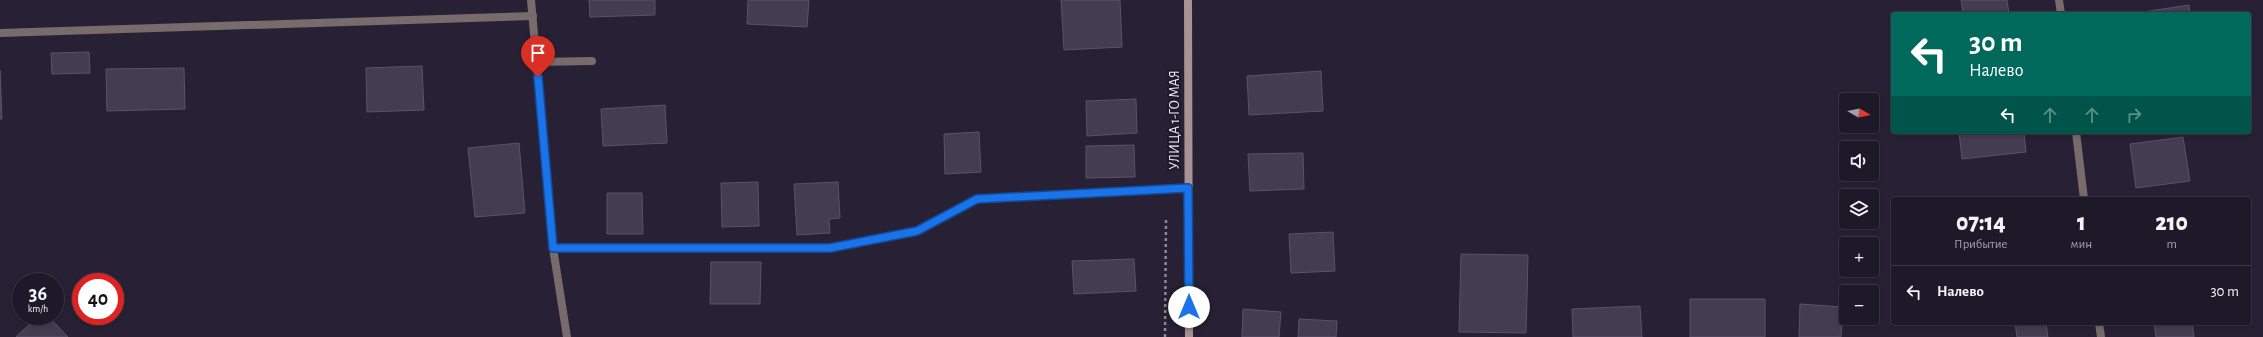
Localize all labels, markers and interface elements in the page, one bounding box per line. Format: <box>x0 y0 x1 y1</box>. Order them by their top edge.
icon: left <box>1903 28 1955 80</box>
text: 30 m <box>1969 29 2022 57</box>
pin <box>521 36 555 77</box>
icon: arrive <box>527 42 549 64</box>
text: Налево <box>1969 62 2023 80</box>
street label: УЛИЦА 1-ГО МАЯ <box>1168 70 1182 170</box>
north arrow <box>1839 93 1879 133</box>
map controls <box>1839 93 1879 325</box>
icon: left <box>1997 104 2019 126</box>
icon: ahead <box>2039 104 2061 126</box>
icon: ahead <box>2081 104 2103 126</box>
icon: right <box>2123 104 2145 126</box>
button: sound <box>1839 141 1879 181</box>
button: layers <box>1839 189 1879 229</box>
text: 07:14 <box>1956 211 2006 235</box>
text: 1 <box>2077 211 2086 235</box>
text: 210 <box>2155 211 2188 235</box>
button: + <box>1839 237 1879 277</box>
text: Прибытие <box>1954 238 2008 251</box>
text: мин <box>2071 238 2092 251</box>
text: m <box>2166 238 2177 251</box>
speed limit sign: 40 <box>72 273 124 325</box>
icon: left <box>1903 281 1925 303</box>
text: 36 <box>29 284 47 304</box>
text: Налево <box>1937 284 1984 299</box>
text: 30 m <box>2210 284 2239 299</box>
button: − <box>1839 285 1879 325</box>
position arrow <box>1168 286 1210 328</box>
text: km/h <box>28 304 48 314</box>

